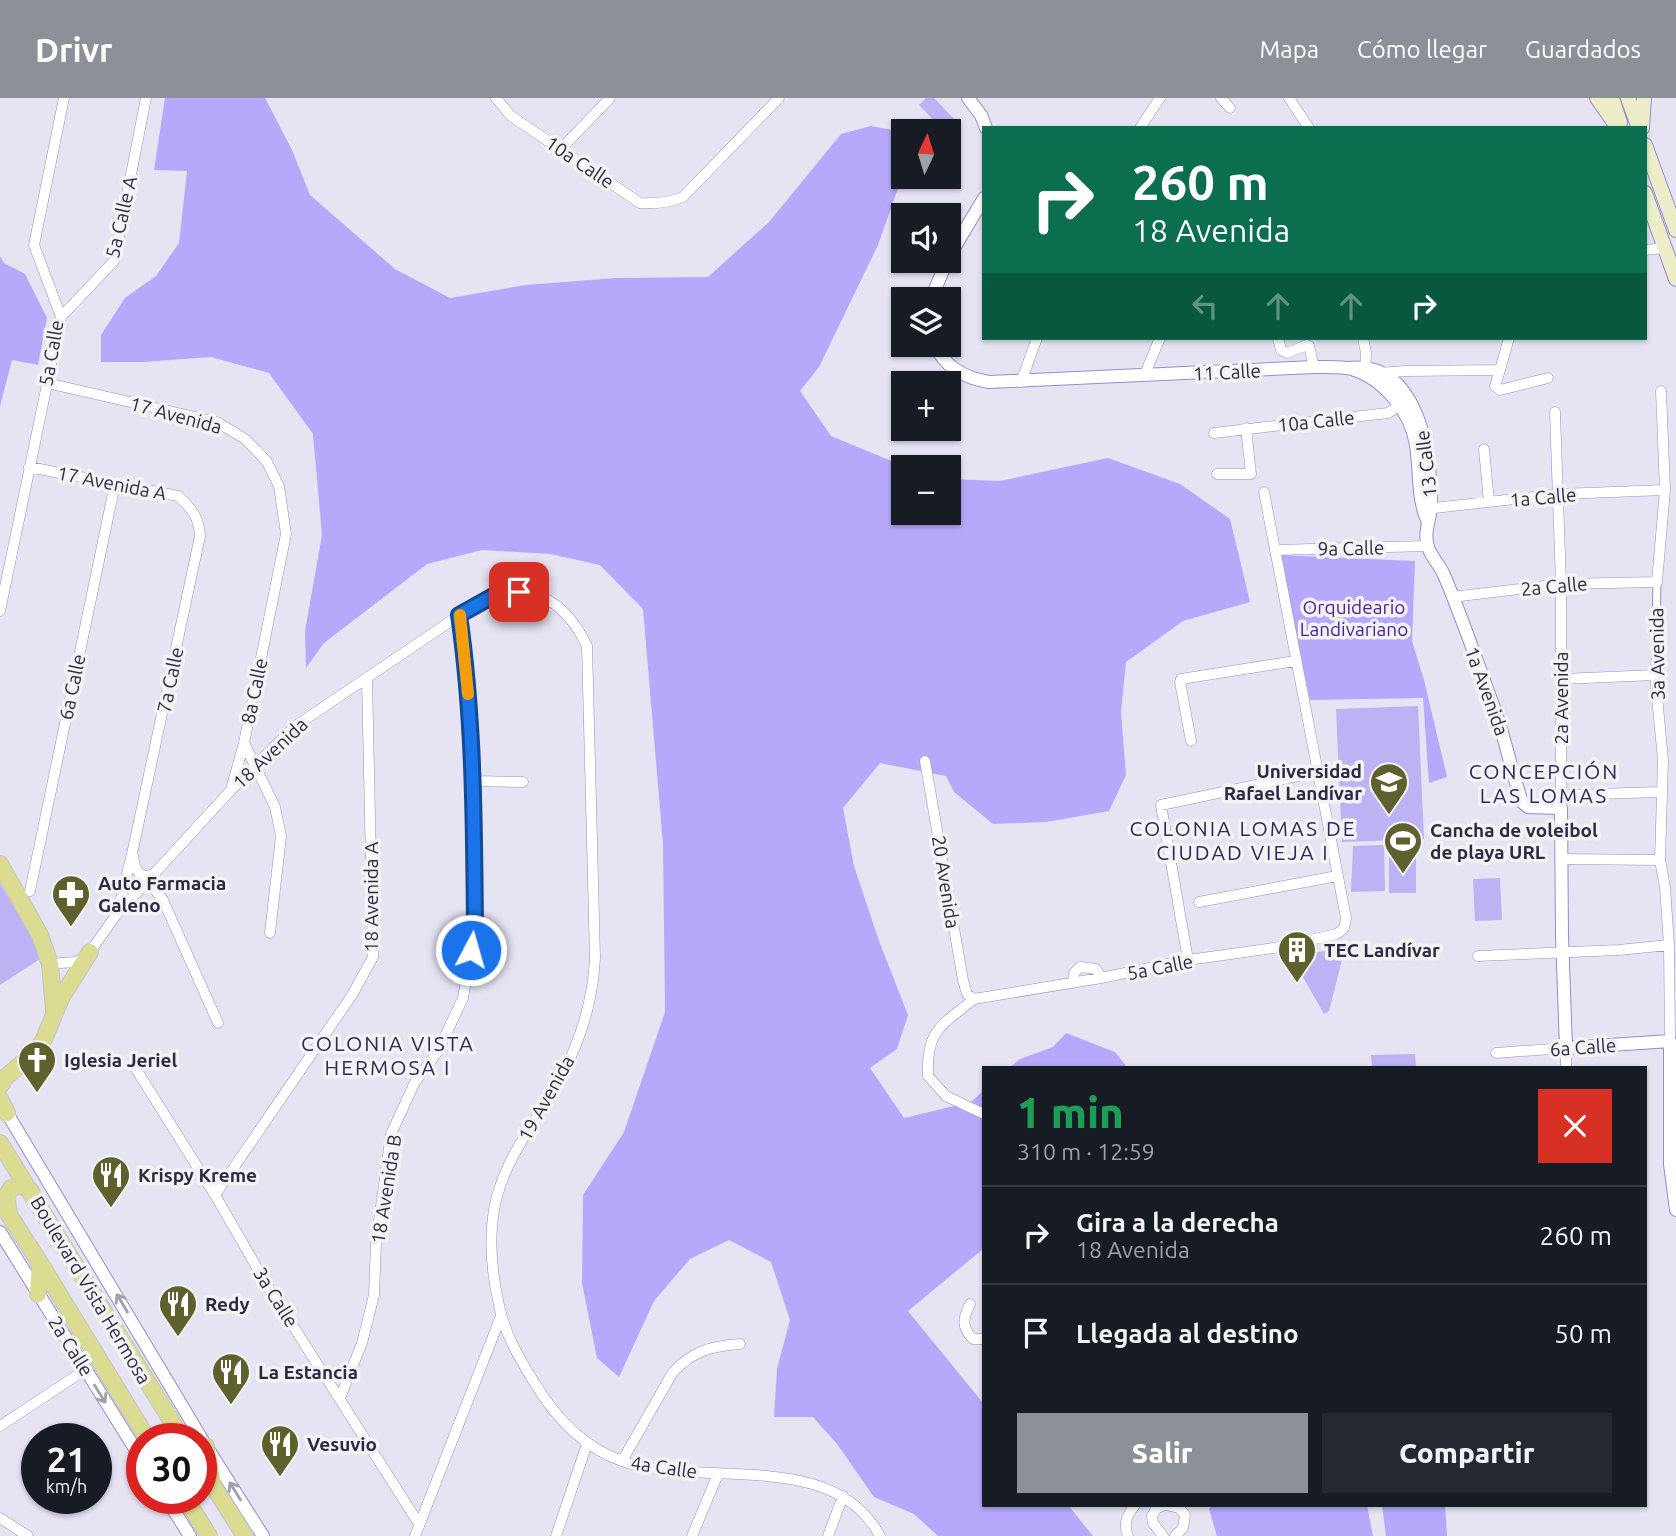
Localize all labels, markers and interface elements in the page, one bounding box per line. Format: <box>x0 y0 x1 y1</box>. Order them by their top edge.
text: Drivr <box>35 31 113 68</box>
text: Mapa <box>1259 36 1319 63</box>
text: Cómo llegar <box>1357 36 1487 63</box>
text: Guardados <box>1525 36 1641 63</box>
north arrow <box>891 119 961 189</box>
map controls <box>891 119 961 525</box>
street label: 10a Calle <box>542 131 618 193</box>
icon: right <box>1017 154 1108 245</box>
text: 260 m <box>1132 154 1269 209</box>
street label: 5a Calle A <box>101 173 141 260</box>
button: sound <box>891 203 961 273</box>
text: 18 Avenida <box>1132 212 1290 248</box>
button: layers <box>891 287 961 357</box>
icon: left <box>1186 287 1224 325</box>
icon: ahead <box>1259 287 1297 325</box>
icon: ahead <box>1332 287 1370 325</box>
icon: right <box>1405 287 1443 325</box>
street label: 5a Calle <box>34 318 68 388</box>
street label: 11 Calle <box>1193 359 1261 385</box>
button: + <box>891 371 961 441</box>
street label: 17 Avenida <box>128 392 224 438</box>
street label: 10a Calle <box>1276 406 1356 436</box>
street label: 13 Calle <box>1411 429 1441 499</box>
button: − <box>891 455 961 525</box>
street label: 17 Avenida A <box>56 462 169 504</box>
street label: 1a Calle <box>1509 483 1577 511</box>
street label: 9a Calle <box>1317 536 1385 560</box>
pin <box>489 562 549 622</box>
street label: 2a Calle <box>1520 572 1588 600</box>
icon: arrive <box>500 573 538 611</box>
park label: Orquideario Landivariano <box>1300 596 1408 640</box>
street label: 3a Avenida <box>1645 607 1669 701</box>
street label: 1a Avenida <box>1461 644 1513 738</box>
street label: 7a Calle <box>152 645 188 715</box>
street label: 2a Avenida <box>1550 651 1572 745</box>
street label: 6a Calle <box>54 652 90 722</box>
street label: 8a Calle <box>236 656 272 726</box>
street label: 18 Avenida <box>228 713 312 793</box>
district label: CONCEPCIÓN LAS LOMAS <box>1469 759 1619 807</box>
place label: Universidad Rafael Landívar <box>1224 760 1362 804</box>
school or university icon: Universidad Rafael Landívar <box>1368 761 1410 816</box>
district label: COLONIA LOMAS DE CIUDAD VIEJA I <box>1129 816 1357 864</box>
place label: Cancha de voleibol de playa URL <box>1430 819 1598 863</box>
sports icon: Cancha de voleibol de playa URL <box>1382 820 1424 875</box>
street label: 20 Avenida <box>928 834 964 930</box>
street label: 18 Avenida A <box>360 841 382 952</box>
place label: Auto Farmacia Galeno <box>98 872 226 916</box>
pharmacy icon: Auto Farmacia Galeno <box>50 873 92 928</box>
position arrow <box>434 913 508 987</box>
building icon: TEC Landívar <box>1276 929 1318 984</box>
place label: TEC Landívar <box>1324 939 1440 961</box>
street label: 5a Calle <box>1125 950 1195 984</box>
district label: COLONIA VISTA HERMOSA I <box>301 1031 475 1079</box>
street label: 6a Calle <box>1549 1034 1617 1060</box>
church icon: Iglesia Jeriel <box>16 1039 58 1094</box>
place label: Iglesia Jeriel <box>64 1049 178 1071</box>
street label: 19 Avenida <box>514 1052 578 1144</box>
text: 1 min <box>1017 1089 1124 1136</box>
button: close <box>1538 1089 1612 1163</box>
street label: 18 Avenida B <box>367 1133 405 1245</box>
text: 310 m · 12:59 <box>1017 1139 1155 1164</box>
restaurant icon: Krispy Kreme <box>90 1154 132 1209</box>
place label: Krispy Kreme <box>138 1164 257 1186</box>
street label: Boulevard Vista Hermosa <box>26 1192 156 1388</box>
text: Gira a la derecha <box>1076 1208 1279 1237</box>
icon: right <box>1017 1216 1055 1254</box>
text: 260 m <box>1540 1221 1612 1250</box>
text: 18 Avenida <box>1076 1237 1190 1262</box>
street label: 3a Calle <box>249 1263 303 1331</box>
restaurant icon: Redy <box>157 1283 199 1338</box>
place label: Redy <box>205 1293 250 1315</box>
one-way arrow <box>114 1294 128 1314</box>
street label: 2a Calle <box>44 1312 98 1380</box>
icon: arrive <box>1017 1314 1055 1352</box>
text: Llegada al destino <box>1076 1319 1299 1348</box>
text: 50 m <box>1554 1319 1612 1348</box>
restaurant icon: La Estancia <box>210 1351 252 1406</box>
place label: La Estancia <box>258 1361 358 1383</box>
one-way arrow <box>93 1384 108 1403</box>
button: Salir <box>1017 1413 1308 1493</box>
button: Compartir <box>1322 1413 1612 1493</box>
speed limit sign: 30 <box>126 1423 217 1514</box>
restaurant icon: Vesuvio <box>259 1423 301 1478</box>
place label: Vesuvio <box>307 1433 377 1455</box>
text: 21 <box>47 1439 86 1479</box>
street label: 4a Calle <box>629 1451 699 1483</box>
text: km/h <box>46 1476 87 1496</box>
one-way arrow <box>227 1482 241 1502</box>

